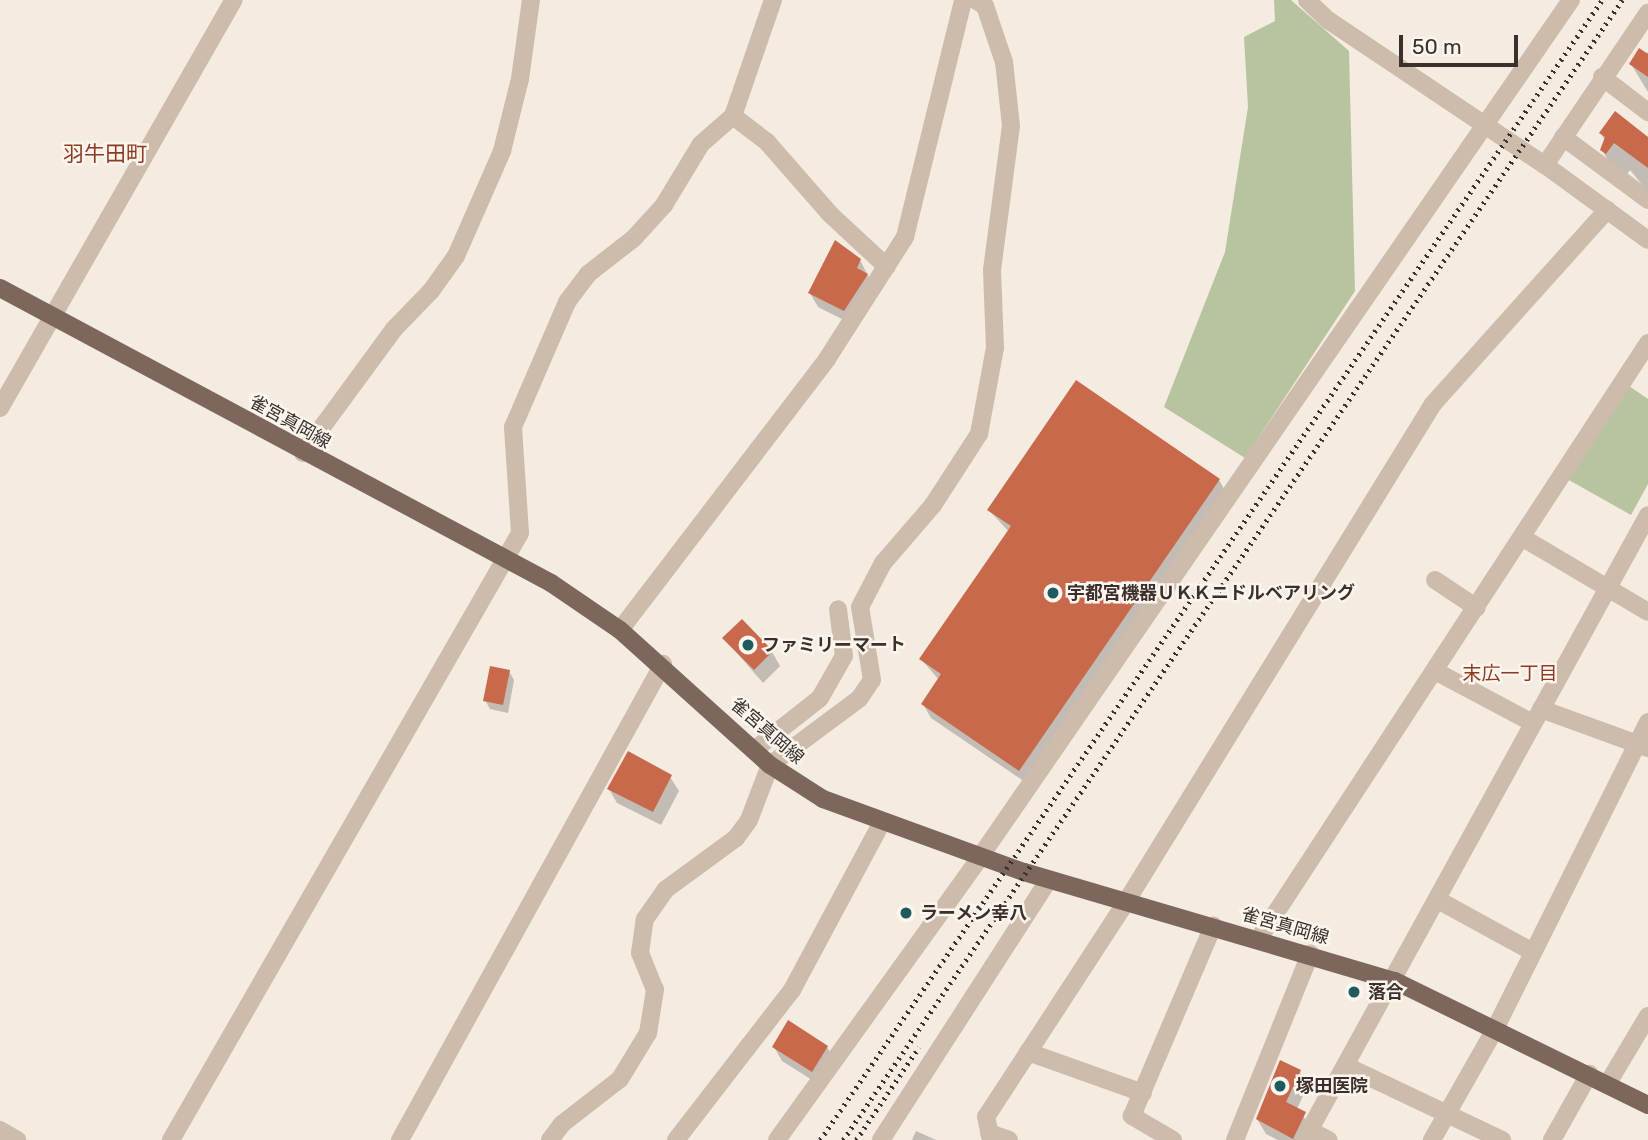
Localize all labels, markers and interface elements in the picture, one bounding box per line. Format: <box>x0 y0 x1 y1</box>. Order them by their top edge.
scale bar <box>1403 21 1522 65</box>
text: 50 m <box>1412 34 1462 59</box>
district label: 羽牛田町 <box>63 141 147 167</box>
street label: 雀宮真岡線 <box>245 391 335 453</box>
place label: 宇都宮機器ＵＫＫニドルベアリング <box>1067 582 1355 604</box>
marker: 宇都宮機器ＵＫＫニドルベアリング <box>1045 585 1061 601</box>
place label: ファミリーマート <box>762 634 906 656</box>
marker: ファミリーマート <box>740 637 756 653</box>
district label: 末広一丁目 <box>1463 663 1557 685</box>
street label: 雀宮真岡線 <box>726 693 808 769</box>
place label: ラーメン幸八 <box>920 902 1028 924</box>
street label: 雀宮真岡線 <box>1239 903 1331 949</box>
marker: ラーメン幸八 <box>898 905 914 921</box>
place label: 落合 <box>1368 981 1404 1003</box>
marker: 落合 <box>1346 984 1362 1000</box>
place label: 塚田医院 <box>1296 1075 1368 1097</box>
marker: 塚田医院 <box>1270 1076 1290 1096</box>

